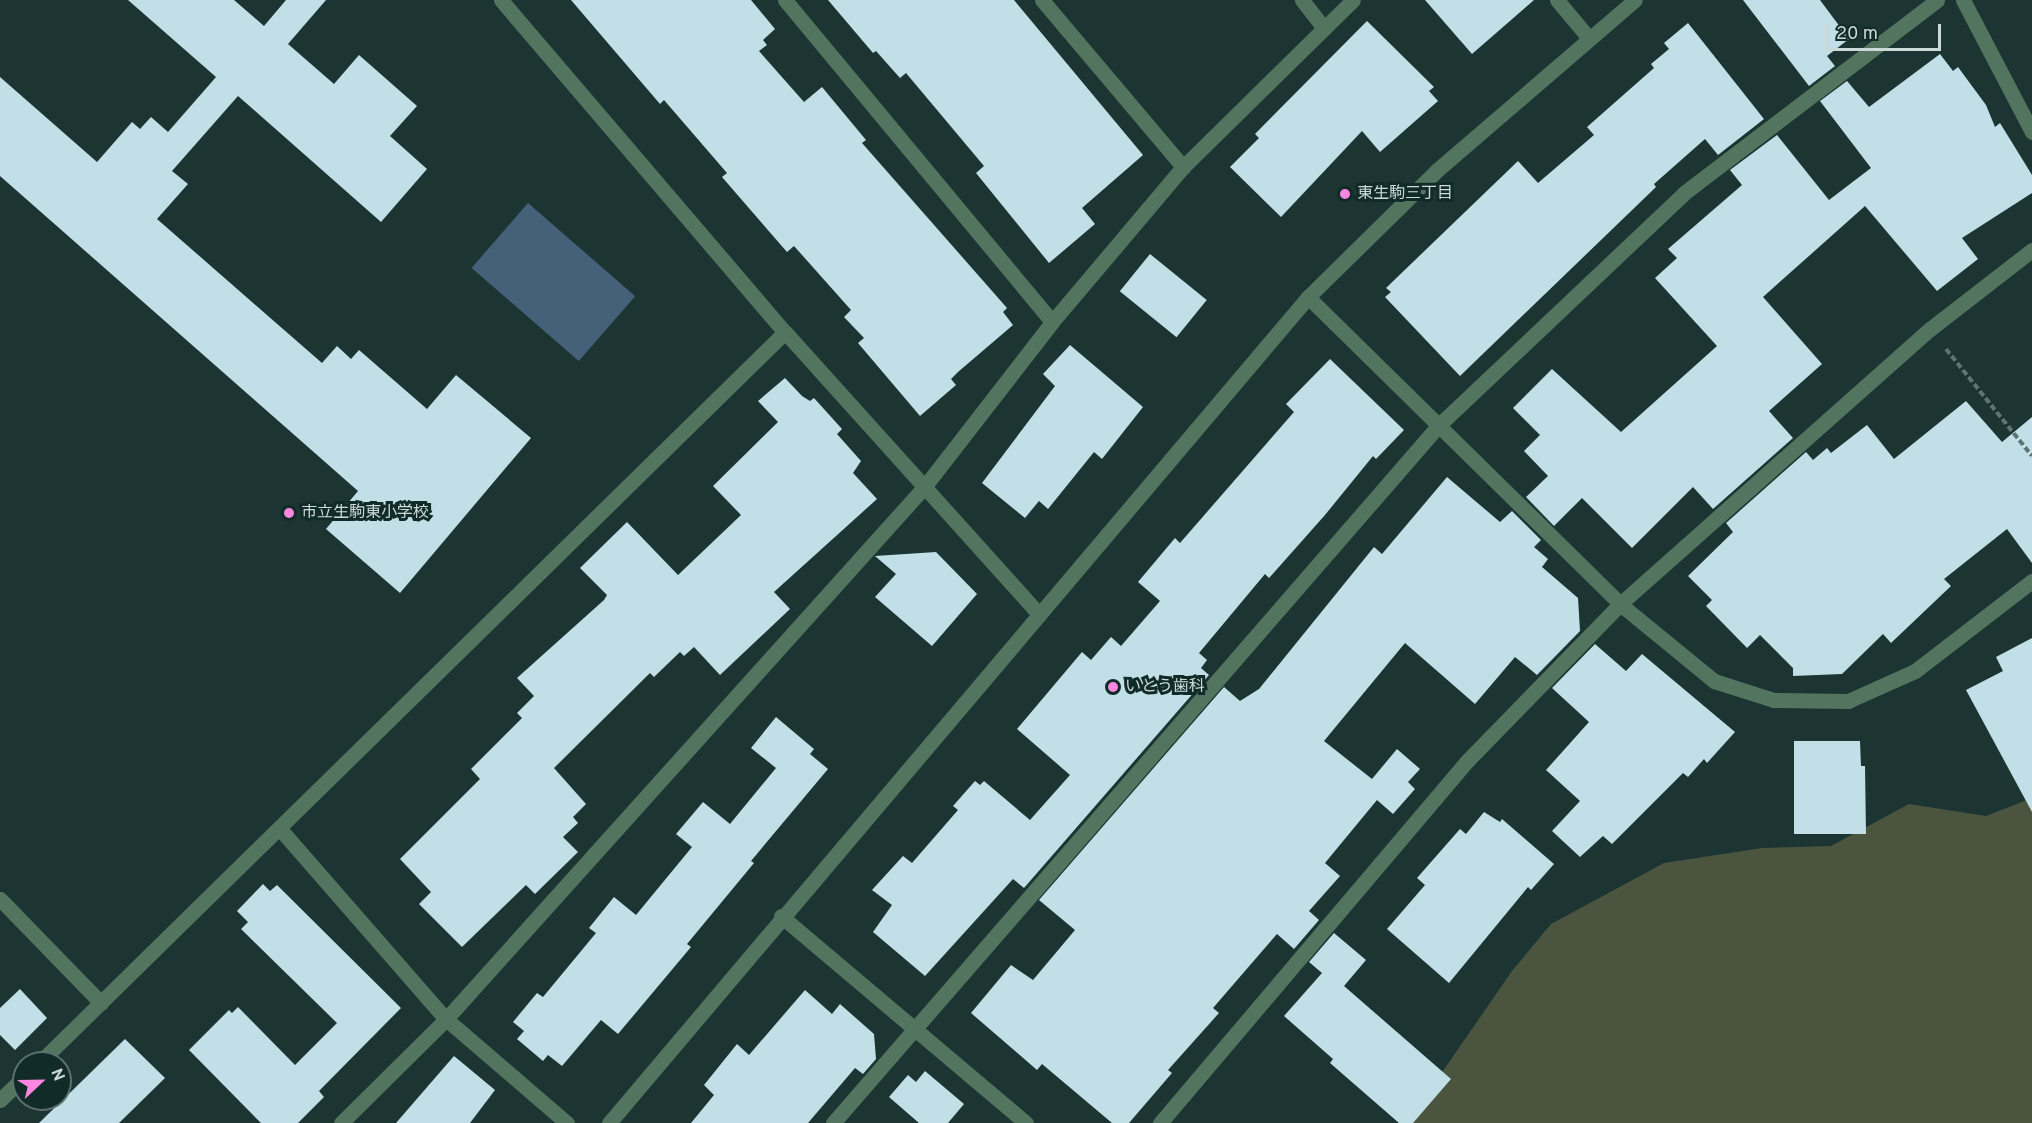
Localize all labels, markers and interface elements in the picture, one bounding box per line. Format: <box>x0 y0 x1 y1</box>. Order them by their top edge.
scale bar <box>1828 12 1944 50</box>
text: 20 m <box>1836 23 1878 46</box>
place label: 東生駒三丁目 <box>1357 184 1453 204</box>
marker: 東生駒三丁目 <box>1338 187 1352 201</box>
place label: 市立生駒東小学校 <box>301 503 429 523</box>
marker: 市立生駒東小学校 <box>282 506 296 520</box>
place label: いとう歯科 <box>1125 677 1205 697</box>
marker: いとう歯科 <box>1106 680 1120 694</box>
north arrow <box>12 1051 72 1111</box>
text: N <box>45 1066 68 1084</box>

